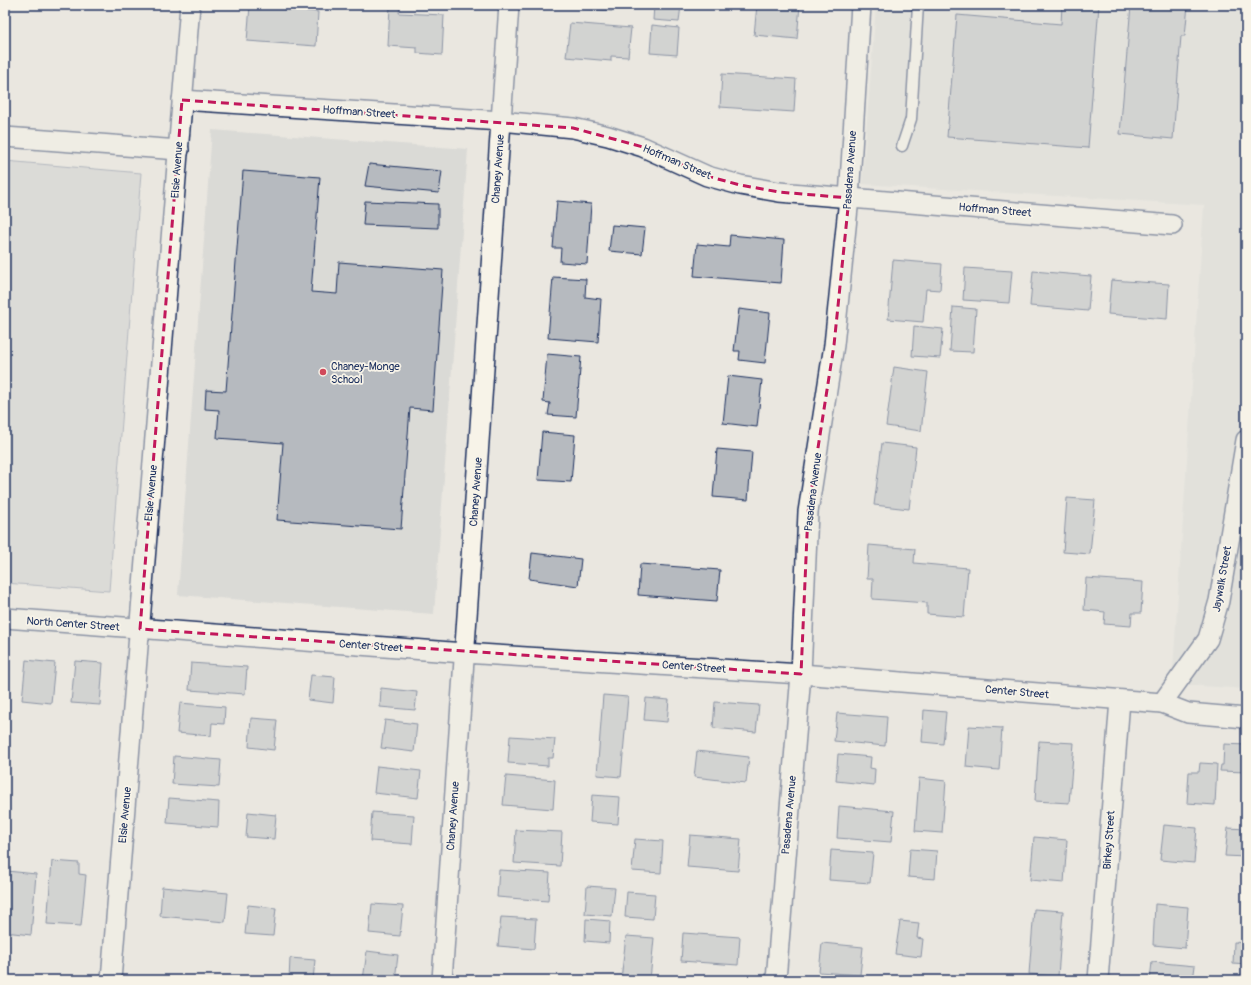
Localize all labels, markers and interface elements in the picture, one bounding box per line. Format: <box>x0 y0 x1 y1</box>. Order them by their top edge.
street label: Hoffman Street <box>322 103 396 121</box>
street label: Pasadena Avenue <box>841 130 859 210</box>
street label: Chaney Avenue <box>489 133 507 204</box>
street label: Elsie Avenue <box>169 141 186 199</box>
street label: Hoffman Street <box>641 142 714 182</box>
street label: Hoffman Street <box>958 200 1033 220</box>
place label: Chaney-Monge School <box>331 360 400 386</box>
marker: Chaney-Monge School <box>318 367 328 377</box>
street label: Pasadena Avenue <box>802 451 824 532</box>
street label: Chaney Avenue <box>467 456 485 527</box>
street label: Elsie Avenue <box>142 464 160 522</box>
street label: Jaywalk Street <box>1210 544 1234 613</box>
street label: North Center Street <box>26 614 121 634</box>
street label: Center Street <box>339 637 404 655</box>
street label: Center Street <box>662 658 727 676</box>
street label: Center Street <box>985 683 1050 701</box>
street label: Pasadena Avenue <box>779 775 799 855</box>
street label: Chaney Avenue <box>444 780 462 851</box>
street label: Elsie Avenue <box>116 786 134 844</box>
street label: Birkey Street <box>1100 810 1118 870</box>

